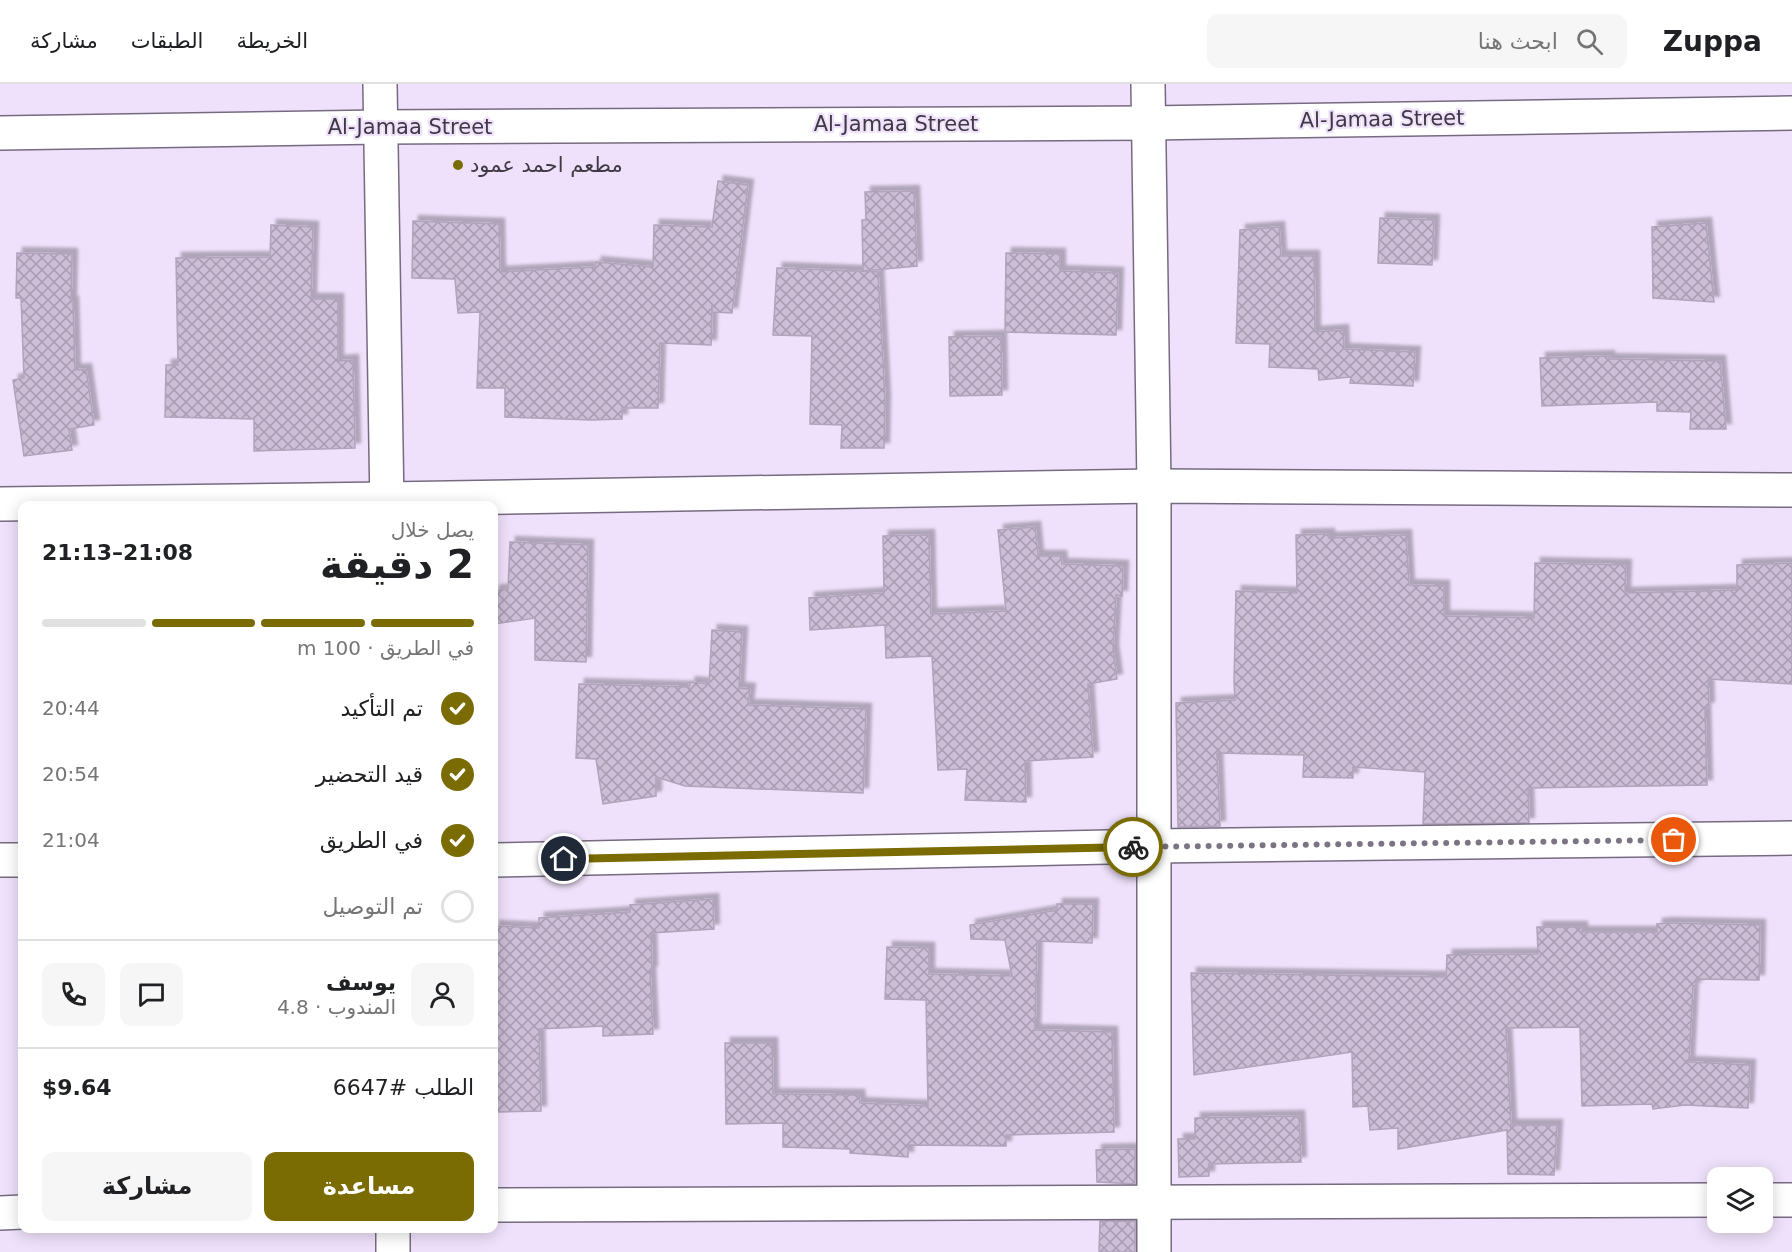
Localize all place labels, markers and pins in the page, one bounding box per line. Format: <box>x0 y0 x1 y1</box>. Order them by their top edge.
place label: مطعم احمد عمود <box>470 153 623 178</box>
marker: مطعم احمد عمود <box>451 158 465 172</box>
pin <box>1648 814 1699 865</box>
pin <box>538 833 589 884</box>

